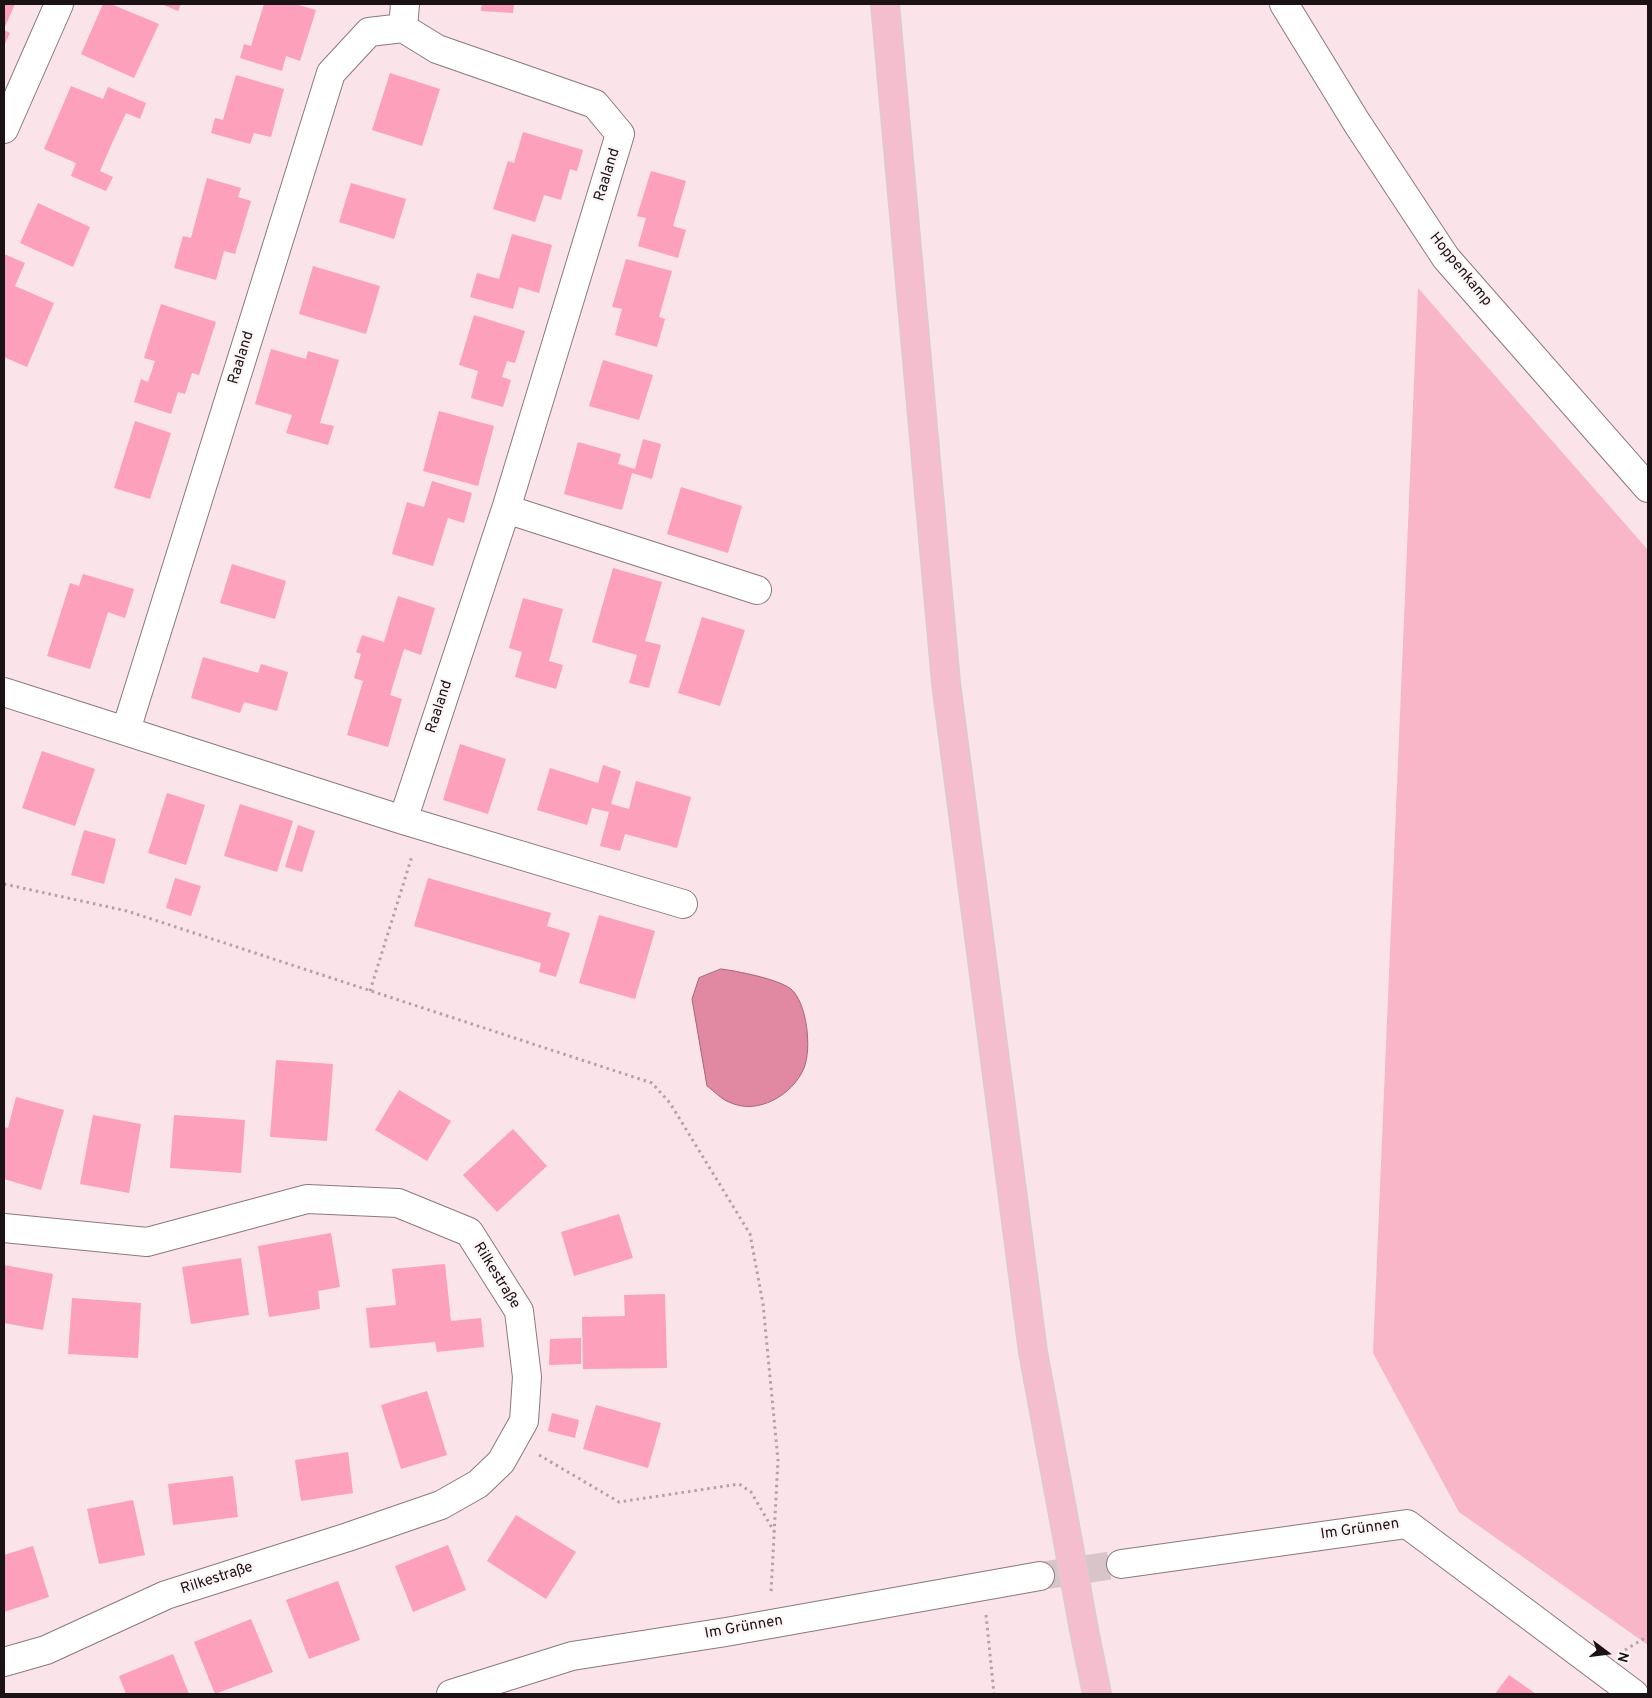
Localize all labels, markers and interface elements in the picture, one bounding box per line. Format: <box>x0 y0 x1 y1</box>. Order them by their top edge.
street label: Raaland <box>591 146 625 204</box>
street label: Hoppenkamp <box>1425 229 1495 311</box>
street label: Raaland <box>225 329 259 387</box>
street label: Raaland <box>423 678 457 736</box>
street label: Rilkestraße <box>469 1239 523 1313</box>
street label: Im Grünnen <box>1320 1516 1400 1544</box>
street label: Rilkestraße <box>179 1559 255 1599</box>
street label: Im Grünnen <box>704 1612 784 1644</box>
north arrow <box>1582 1628 1632 1678</box>
text: N <box>1612 1650 1631 1664</box>

